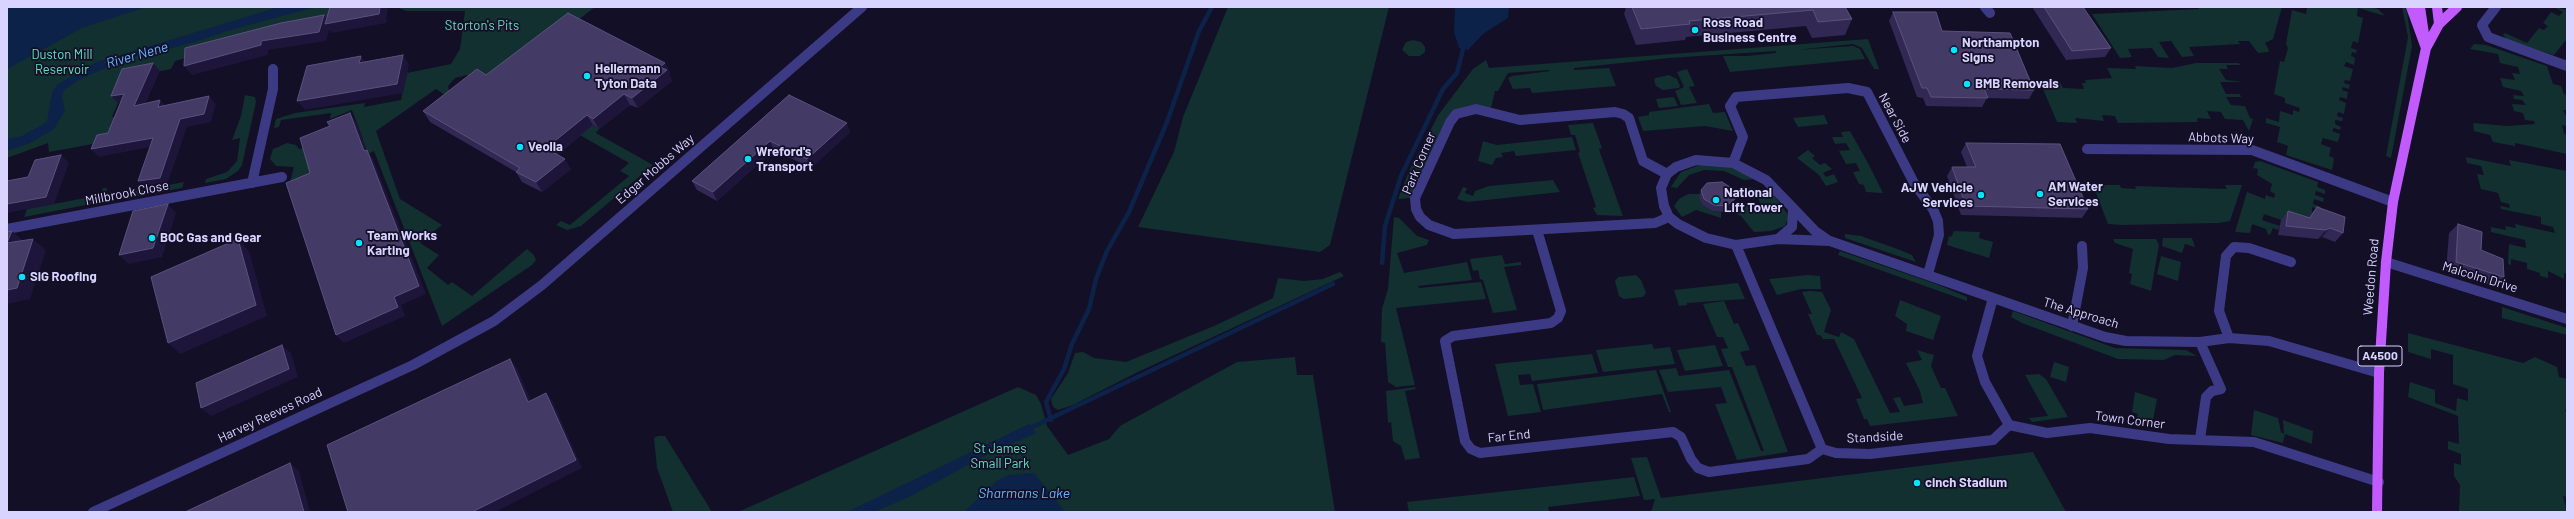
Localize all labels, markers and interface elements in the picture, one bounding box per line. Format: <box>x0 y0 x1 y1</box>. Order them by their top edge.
place label: Ross Road Business Centre <box>1703 15 1796 46</box>
park label: Storton's Pits <box>445 18 519 34</box>
marker: Ross Road Business Centre <box>1690 25 1700 35</box>
place label: Northampton Signs <box>1962 35 2039 66</box>
water label: River Nene <box>104 38 170 72</box>
marker: Northampton Signs <box>1949 45 1959 55</box>
park label: Duston Mill Reservoir <box>32 47 92 78</box>
place label: Hellermann Tyton Data <box>595 61 661 92</box>
marker: Hellermann Tyton Data <box>582 71 592 81</box>
place label: BMB Removals <box>1975 76 2059 92</box>
marker: BMB Removals <box>1962 79 1972 89</box>
street label: Near Side <box>1875 90 1915 146</box>
street label: Park Corner <box>1399 129 1439 197</box>
street label: Abbots Way <box>2188 129 2254 147</box>
street label: Edgar Mobbs Way <box>613 131 697 207</box>
place label: Veolia <box>528 139 563 155</box>
marker: Veolia <box>515 142 525 152</box>
place label: Wreford's Transport <box>756 144 813 175</box>
marker: Wreford's Transport <box>743 154 753 164</box>
street label: Millbrook Close <box>84 177 170 209</box>
place label: AM Water Services <box>2048 179 2103 210</box>
place label: AJW Vehicle Services <box>1901 180 1973 211</box>
place label: National Lift Tower <box>1724 185 1783 216</box>
marker: AM Water Services <box>2035 189 2045 199</box>
marker: AJW Vehicle Services <box>1976 190 1986 200</box>
marker: National Lift Tower <box>1711 195 1721 205</box>
place label: Team Works Karting <box>367 228 437 259</box>
place label: BOC Gas and Gear <box>160 230 261 246</box>
marker: BOC Gas and Gear <box>147 233 157 243</box>
marker: Team Works Karting <box>354 238 364 248</box>
street label: Weedon Road <box>2360 238 2382 316</box>
street label: Malcolm Drive <box>2440 258 2520 296</box>
place label: SiG Roofing <box>30 269 97 285</box>
marker: SiG Roofing <box>17 272 27 282</box>
street label: The Approach <box>2041 294 2121 332</box>
road number: A4500 <box>2358 346 2402 366</box>
street label: Harvey Reeves Road <box>215 384 325 446</box>
street label: Town Corner <box>2094 408 2166 432</box>
street label: Far End <box>1487 426 1531 446</box>
street label: Standside <box>1846 428 1904 446</box>
park label: St James Small Park <box>970 441 1030 472</box>
place label: cinch Stadium <box>1925 475 2007 491</box>
marker: cinch Stadium <box>1912 478 1922 488</box>
water label: Sharmans Lake <box>978 485 1070 501</box>

